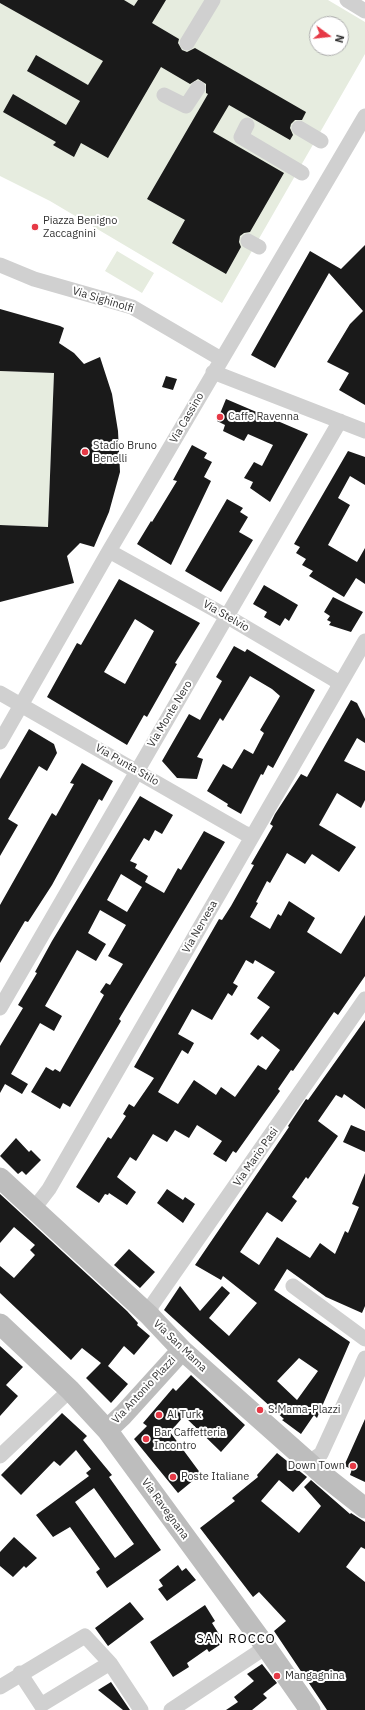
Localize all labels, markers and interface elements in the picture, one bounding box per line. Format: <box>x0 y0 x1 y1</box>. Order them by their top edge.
north arrow <box>309 16 349 56</box>
text: N <box>332 33 347 45</box>
place label: Piazza Benigno Zaccagnini <box>43 214 117 240</box>
marker: Piazza Benigno Zaccagnini <box>30 222 40 232</box>
street label: Via Sighinolfi <box>71 284 135 316</box>
street label: Via Cassino <box>167 390 207 446</box>
place label: Caffe Ravenna <box>228 410 299 424</box>
marker: Caffe Ravenna <box>215 412 225 422</box>
place label: Stadio Bruno Benelli <box>93 439 157 465</box>
marker: Stadio Bruno Benelli <box>80 447 90 457</box>
street label: Via Stelvio <box>200 597 252 635</box>
street label: Via Monte Nero <box>145 678 195 750</box>
street label: Via Punta Stilo <box>93 741 161 789</box>
street label: Via Nervesa <box>180 898 220 956</box>
street label: Via Mario Pasi <box>231 1125 281 1189</box>
street label: Via San Mama <box>150 1317 210 1375</box>
street label: Via Antonio Plazzi <box>109 1354 179 1426</box>
place label: S.Mama-Plazzi <box>268 1403 340 1417</box>
marker: S.Mama-Plazzi <box>255 1405 265 1415</box>
place label: Al Turk <box>167 1408 201 1422</box>
marker: Al Turk <box>154 1410 164 1420</box>
place label: Bar Caffetteria Incontro <box>154 1426 226 1452</box>
marker: Bar Caffetteria Incontro <box>141 1434 151 1444</box>
place label: Down Town <box>288 1459 345 1473</box>
marker: Down Town <box>348 1461 358 1471</box>
place label: Poste Italiane <box>181 1470 249 1484</box>
marker: Poste Italiane <box>168 1472 178 1482</box>
street label: Via Ravegnana <box>138 1476 192 1542</box>
district label: SAN ROCCO <box>196 1631 276 1647</box>
place label: Mangagnina <box>285 1669 345 1683</box>
marker: Mangagnina <box>272 1671 282 1681</box>

